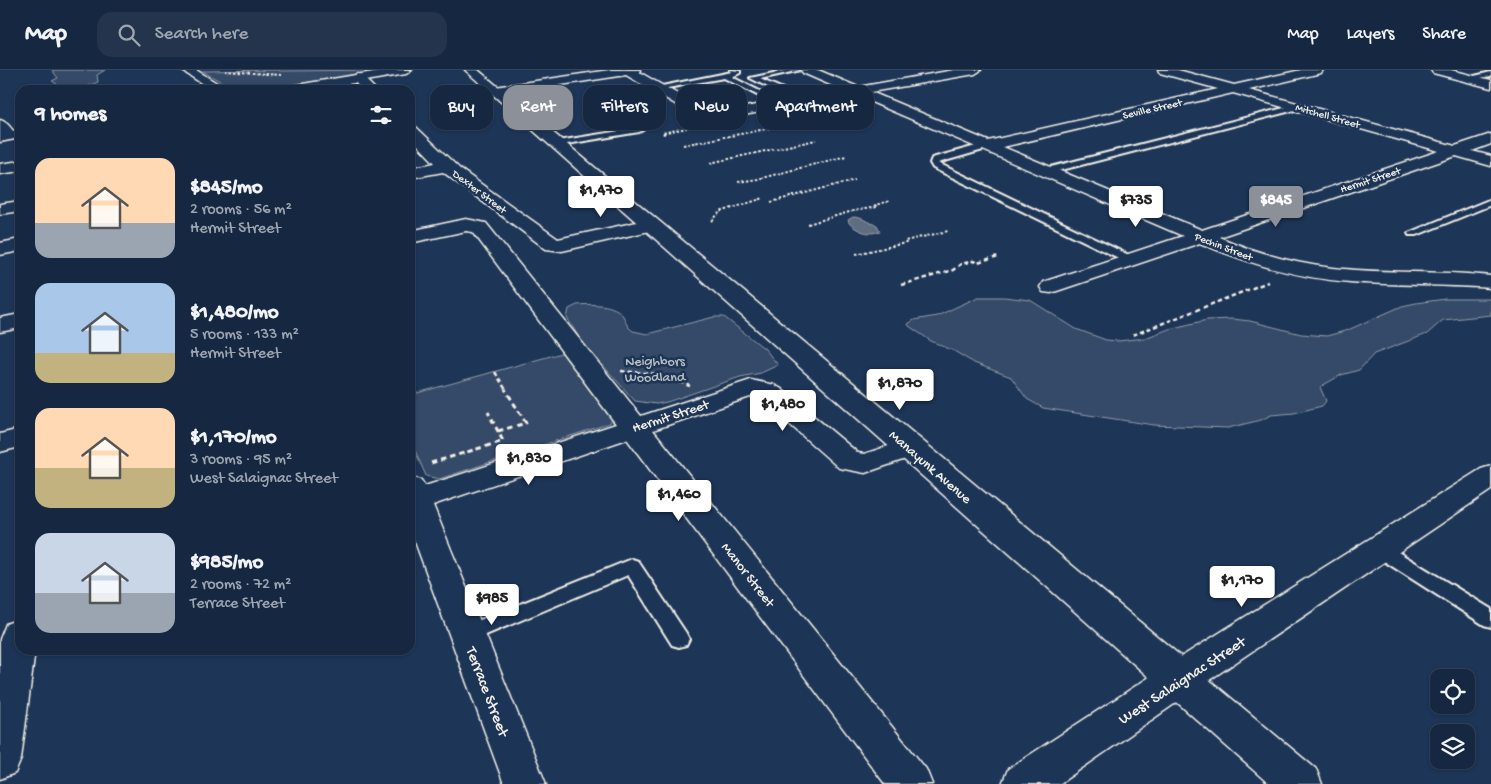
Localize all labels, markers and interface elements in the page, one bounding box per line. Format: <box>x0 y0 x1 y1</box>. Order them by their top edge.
search box <box>97 12 447 57</box>
text: Map <box>25 20 67 49</box>
icon: search <box>115 21 143 49</box>
text: Search here <box>155 23 248 46</box>
text: Map <box>1287 24 1319 45</box>
text: Layers <box>1347 24 1394 45</box>
text: Share <box>1422 24 1466 45</box>
chip: Buy <box>430 85 493 130</box>
chip: Rent <box>503 85 573 130</box>
chip: Filters <box>583 85 666 130</box>
chip: New <box>676 85 747 130</box>
chip: Apartment <box>757 85 874 130</box>
street label: Seville Street <box>1122 97 1185 123</box>
icon: filters <box>367 101 395 129</box>
street label: Mitchell Street <box>1294 102 1363 132</box>
text: 9 homes <box>35 103 106 128</box>
street label: Hermit Street <box>1339 165 1404 196</box>
street label: Dexter Street <box>449 168 509 218</box>
text: $845/mo <box>190 176 263 201</box>
pin: $1,470 <box>560 176 642 218</box>
icon: home <box>75 178 135 238</box>
text: $1,470 <box>579 182 623 201</box>
pin: $735 <box>1106 186 1166 228</box>
pin: $845 <box>1246 186 1306 228</box>
text: $735 <box>1120 192 1152 211</box>
text: $845 <box>1260 192 1292 211</box>
text: 2 rooms · 56 m² <box>190 201 292 220</box>
text: Hermit Street <box>190 220 281 239</box>
street label: Pechin Street <box>1192 231 1255 265</box>
text: $1,480/mo <box>190 301 279 326</box>
icon: home <box>75 303 135 363</box>
text: 5 rooms · 133 m² <box>190 326 299 345</box>
text: Hermit Street <box>190 345 281 364</box>
park label: Neighbors Woodland <box>625 354 687 387</box>
pin: $1,870 <box>859 368 941 411</box>
text: $1,870 <box>878 375 922 394</box>
pin: $1,480 <box>742 390 824 432</box>
text: $1,480 <box>761 396 805 415</box>
street label: Hermit Street <box>630 397 712 438</box>
text: $1,170/mo <box>190 426 277 451</box>
street label: Manayunk Avenue <box>885 427 975 509</box>
icon: home <box>75 428 135 488</box>
pin: $1,830 <box>488 444 570 486</box>
text: $1,830 <box>507 450 551 469</box>
text: 3 rooms · 95 m² <box>190 451 292 470</box>
text: West Salaignac Street <box>190 470 338 489</box>
pin: $1,460 <box>638 480 720 522</box>
text: $1,460 <box>657 486 701 505</box>
street label: Manor Street <box>717 540 778 612</box>
text: $985/mo <box>190 551 263 576</box>
icon: home <box>75 553 135 613</box>
pin: $1,170 <box>1201 566 1283 608</box>
text: $1,170 <box>1221 572 1263 591</box>
text: 2 rooms · 72 m² <box>190 576 291 595</box>
pin: $985 <box>462 584 522 626</box>
text: $985 <box>476 590 508 609</box>
text: Terrace Street <box>190 595 285 614</box>
street label: West Salaignac Street <box>1116 633 1251 730</box>
street label: Terrace Street <box>460 644 512 741</box>
map controls <box>1430 669 1475 769</box>
button: locate <box>1430 669 1475 714</box>
button: layers <box>1430 724 1475 769</box>

